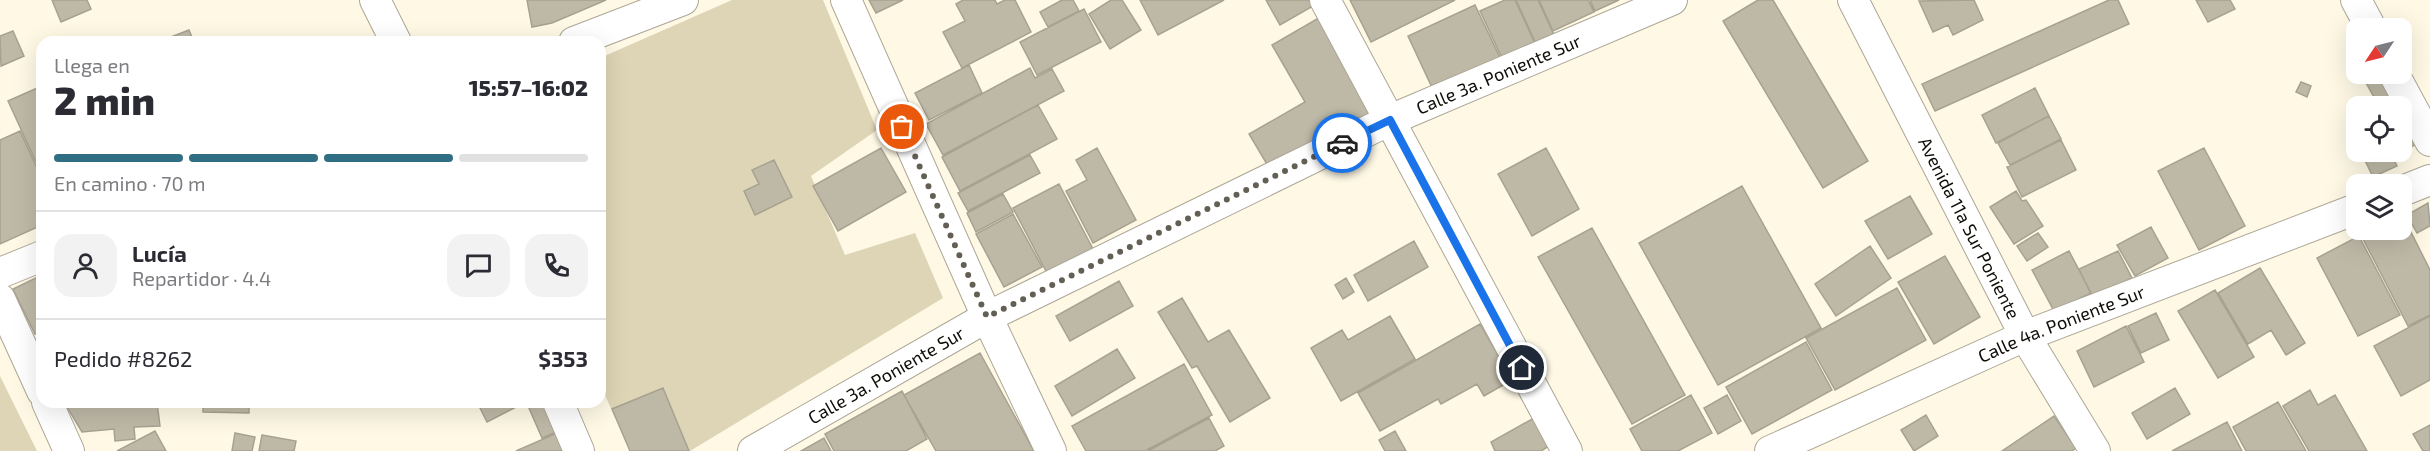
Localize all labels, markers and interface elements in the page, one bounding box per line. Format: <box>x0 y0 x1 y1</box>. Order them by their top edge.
north arrow <box>2346 18 2412 84</box>
map controls <box>2346 18 2412 240</box>
street label: Calle 3a. Poniente Sur <box>1413 29 1584 119</box>
text: Llega en <box>54 53 130 77</box>
text: 15:57–16:02 <box>469 74 588 100</box>
text: 2 min <box>54 76 155 123</box>
button: locate <box>2346 96 2412 162</box>
pin <box>876 101 927 152</box>
icon: bag <box>885 110 918 143</box>
courier <box>1312 113 1372 173</box>
icon: car <box>1326 127 1359 160</box>
street label: Avenida 11a Sur Poniente <box>1914 133 2025 322</box>
text: En camino · 70 m <box>54 171 205 195</box>
button: layers <box>2346 174 2412 240</box>
button: person <box>54 234 117 297</box>
button: chat <box>447 234 510 297</box>
button: phone <box>525 234 588 297</box>
text: Lucía <box>132 240 187 266</box>
text: Repartidor · 4.4 <box>132 266 271 290</box>
street label: Calle 4a. Poniente Sur <box>1974 280 2148 367</box>
street label: Calle 3a. Poniente Sur <box>804 322 968 428</box>
pin <box>1496 342 1547 393</box>
text: Pedido #8262 <box>54 345 192 371</box>
text: $353 <box>538 345 588 371</box>
icon: home <box>1505 351 1538 384</box>

